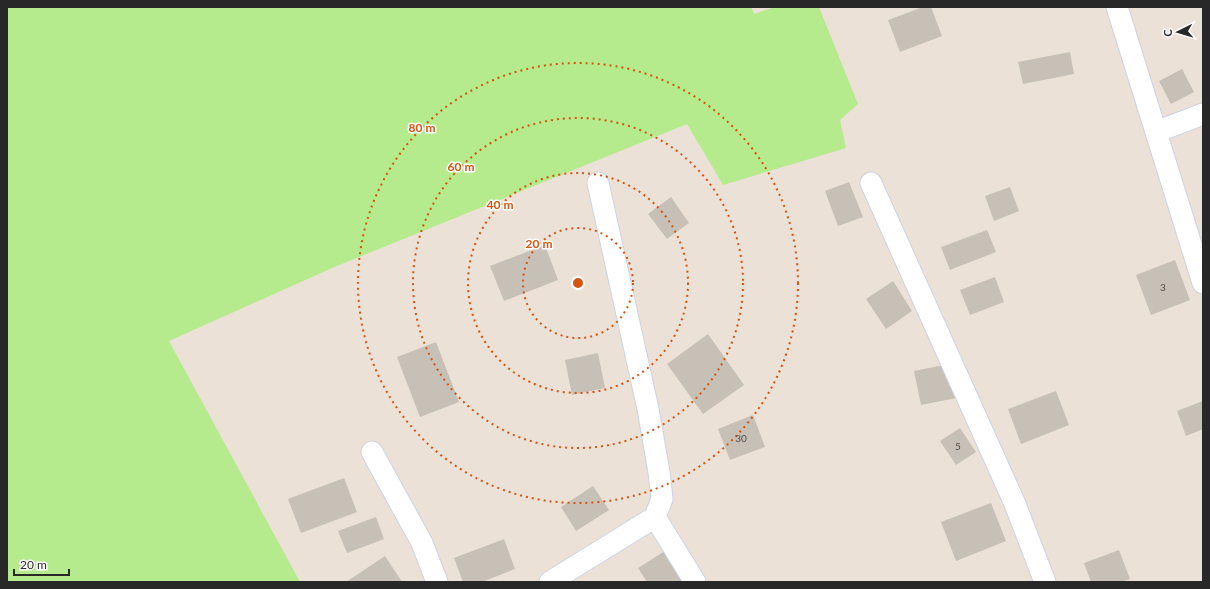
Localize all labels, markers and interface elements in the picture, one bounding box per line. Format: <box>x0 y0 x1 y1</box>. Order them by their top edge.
north arrow <box>1158 12 1198 52</box>
text: С <box>1161 28 1174 37</box>
text: 80 m <box>409 120 435 135</box>
text: 60 m <box>448 159 474 174</box>
text: 40 m <box>487 197 513 212</box>
text: 20 m <box>526 236 552 251</box>
centre of rings <box>571 276 585 290</box>
house number: 3 <box>1160 281 1166 293</box>
house number: 30 <box>735 432 747 444</box>
house number: 5 <box>955 440 961 452</box>
scale bar <box>14 551 69 577</box>
text: 20 m <box>20 557 47 572</box>

